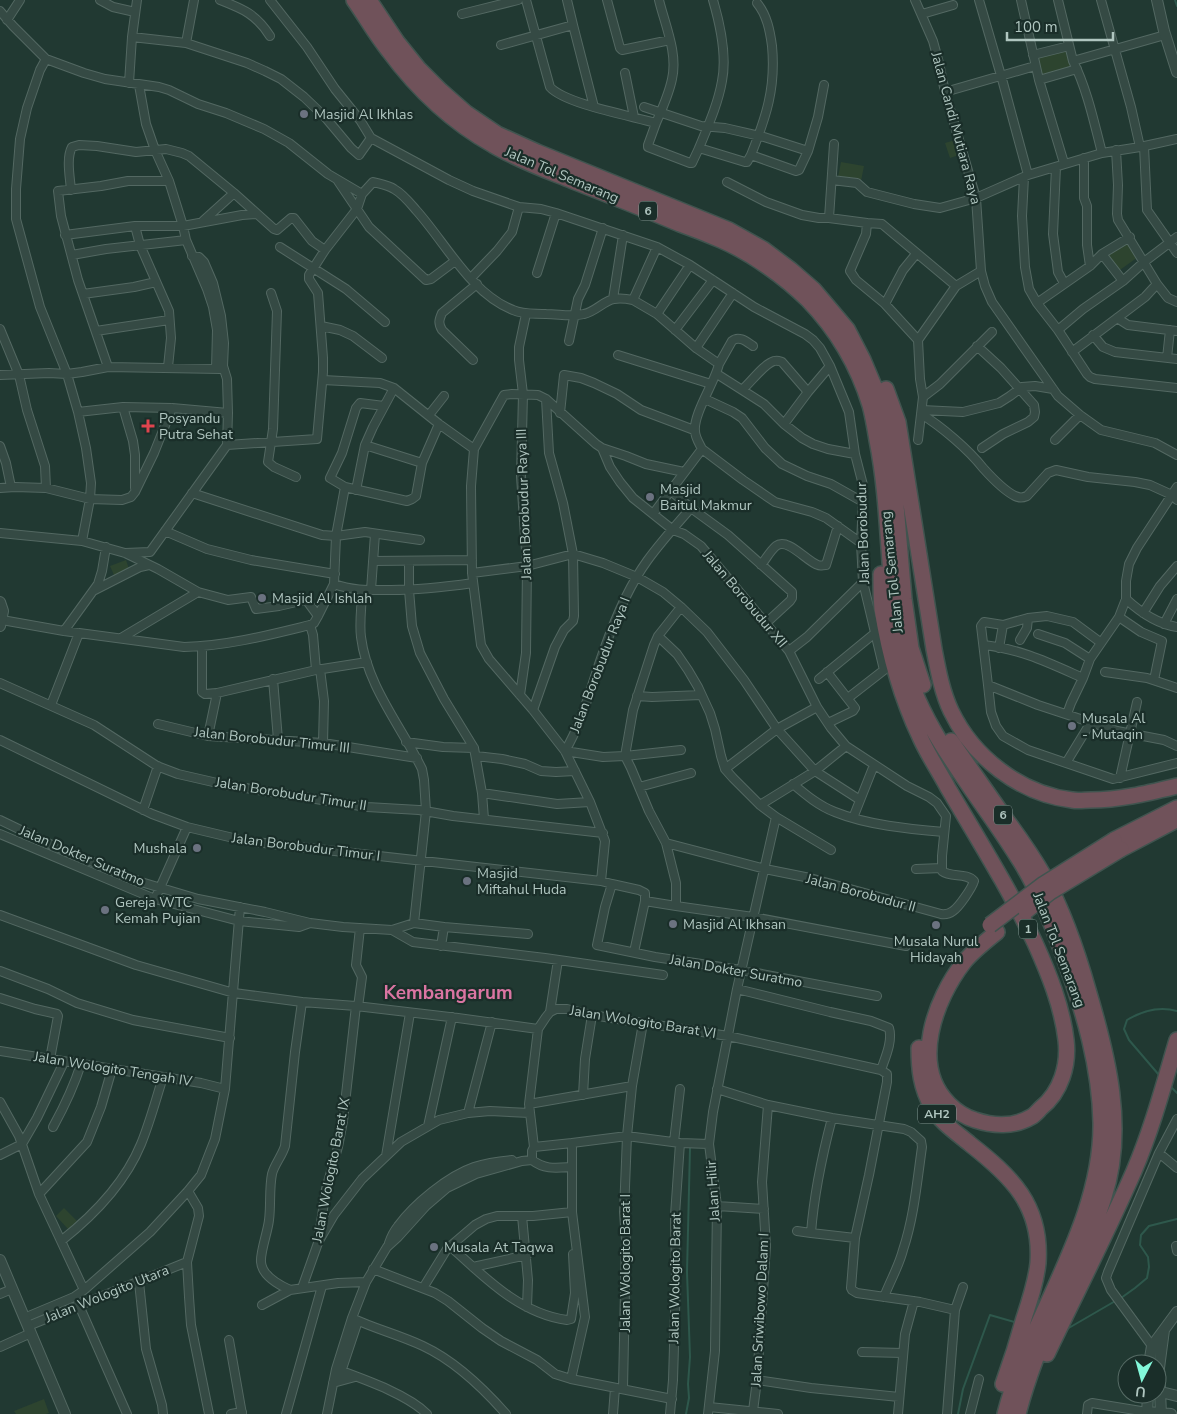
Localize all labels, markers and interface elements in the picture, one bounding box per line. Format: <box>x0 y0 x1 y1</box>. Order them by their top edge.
scale bar <box>1007 10 1113 42</box>
text: 100 m <box>1014 17 1058 37</box>
street label: Jalan Candi Mutiara Raya <box>926 49 986 206</box>
place label: Masjid Al Ikhlas <box>314 105 413 124</box>
marker: Masjid Al Ikhlas <box>298 108 310 120</box>
street label: Jalan Tol Semarang <box>501 142 622 208</box>
road number: 6 <box>639 202 657 220</box>
place label: Posyandu Putra Sehat <box>159 409 233 444</box>
marker: Posyandu Putra Sehat <box>141 419 155 433</box>
street label: Jalan Borobudur Raya III <box>512 428 536 581</box>
place label: Masjid Baitul Makmur <box>660 480 752 515</box>
street label: Jalan Borobudur <box>852 482 874 585</box>
marker: Masjid Baitul Makmur <box>644 491 656 503</box>
street label: Jalan Tol Semarang <box>876 510 908 635</box>
street label: Jalan Borobudur XII <box>698 545 791 652</box>
place label: Masjid Al Ishlah <box>272 589 372 608</box>
marker: Masjid Al Ishlah <box>256 592 268 604</box>
street label: Jalan Borobudur Raya I <box>565 594 635 737</box>
place label: Musala Al - Mutaqin <box>1082 709 1146 744</box>
marker: Musala Al - Mutaqin <box>1066 720 1078 732</box>
street label: Jalan Borobudur Timur III <box>192 722 351 758</box>
street label: Jalan Borobudur Timur II <box>213 772 368 815</box>
road number: 6 <box>994 806 1012 824</box>
street label: Jalan Dokter Suratmo <box>15 821 148 891</box>
street label: Jalan Borobudur Timur I <box>230 828 381 866</box>
place label: Mushala <box>134 839 187 858</box>
marker: Mushala <box>191 842 203 854</box>
place label: Masjid Miftahul Huda <box>477 864 567 899</box>
street label: Jalan Borobudur II <box>803 869 918 917</box>
marker: Masjid Miftahul Huda <box>461 875 473 887</box>
street label: Jalan Tol Semarang <box>1028 889 1090 1010</box>
place label: Gereja WTC Kemah Pujian <box>115 893 201 928</box>
marker: Gereja WTC Kemah Pujian <box>99 904 111 916</box>
place label: Masjid Al Ikhsan <box>683 915 786 934</box>
marker: Masjid Al Ikhsan <box>667 918 679 930</box>
marker: Musala Nurul Hidayah <box>930 919 942 931</box>
road number: 1 <box>1019 920 1037 939</box>
place label: Musala Nurul Hidayah <box>894 932 979 967</box>
street label: Jalan Dokter Suratmo <box>667 950 804 992</box>
district label: Kembangarum <box>383 980 513 1006</box>
street label: Jalan Wologito Barat VI <box>567 1001 718 1043</box>
street label: Jalan Wologito Tengah IV <box>31 1047 194 1091</box>
street label: Jalan Wologito Barat IX <box>307 1096 354 1245</box>
road number: AH2 <box>918 1104 956 1124</box>
street label: Jalan Hilir <box>701 1160 725 1223</box>
street label: Jalan Wologito Barat I <box>616 1194 635 1333</box>
street label: Jalan Wologito Barat <box>664 1212 686 1345</box>
street label: Jalan Sriwibowo Dalam I <box>746 1232 774 1389</box>
place label: Musala At Taqwa <box>444 1238 554 1257</box>
marker: Musala At Taqwa <box>428 1241 440 1253</box>
street label: Jalan Wologito Utara <box>41 1260 172 1328</box>
north arrow <box>1117 1354 1167 1404</box>
text: U <box>1135 1381 1147 1401</box>

